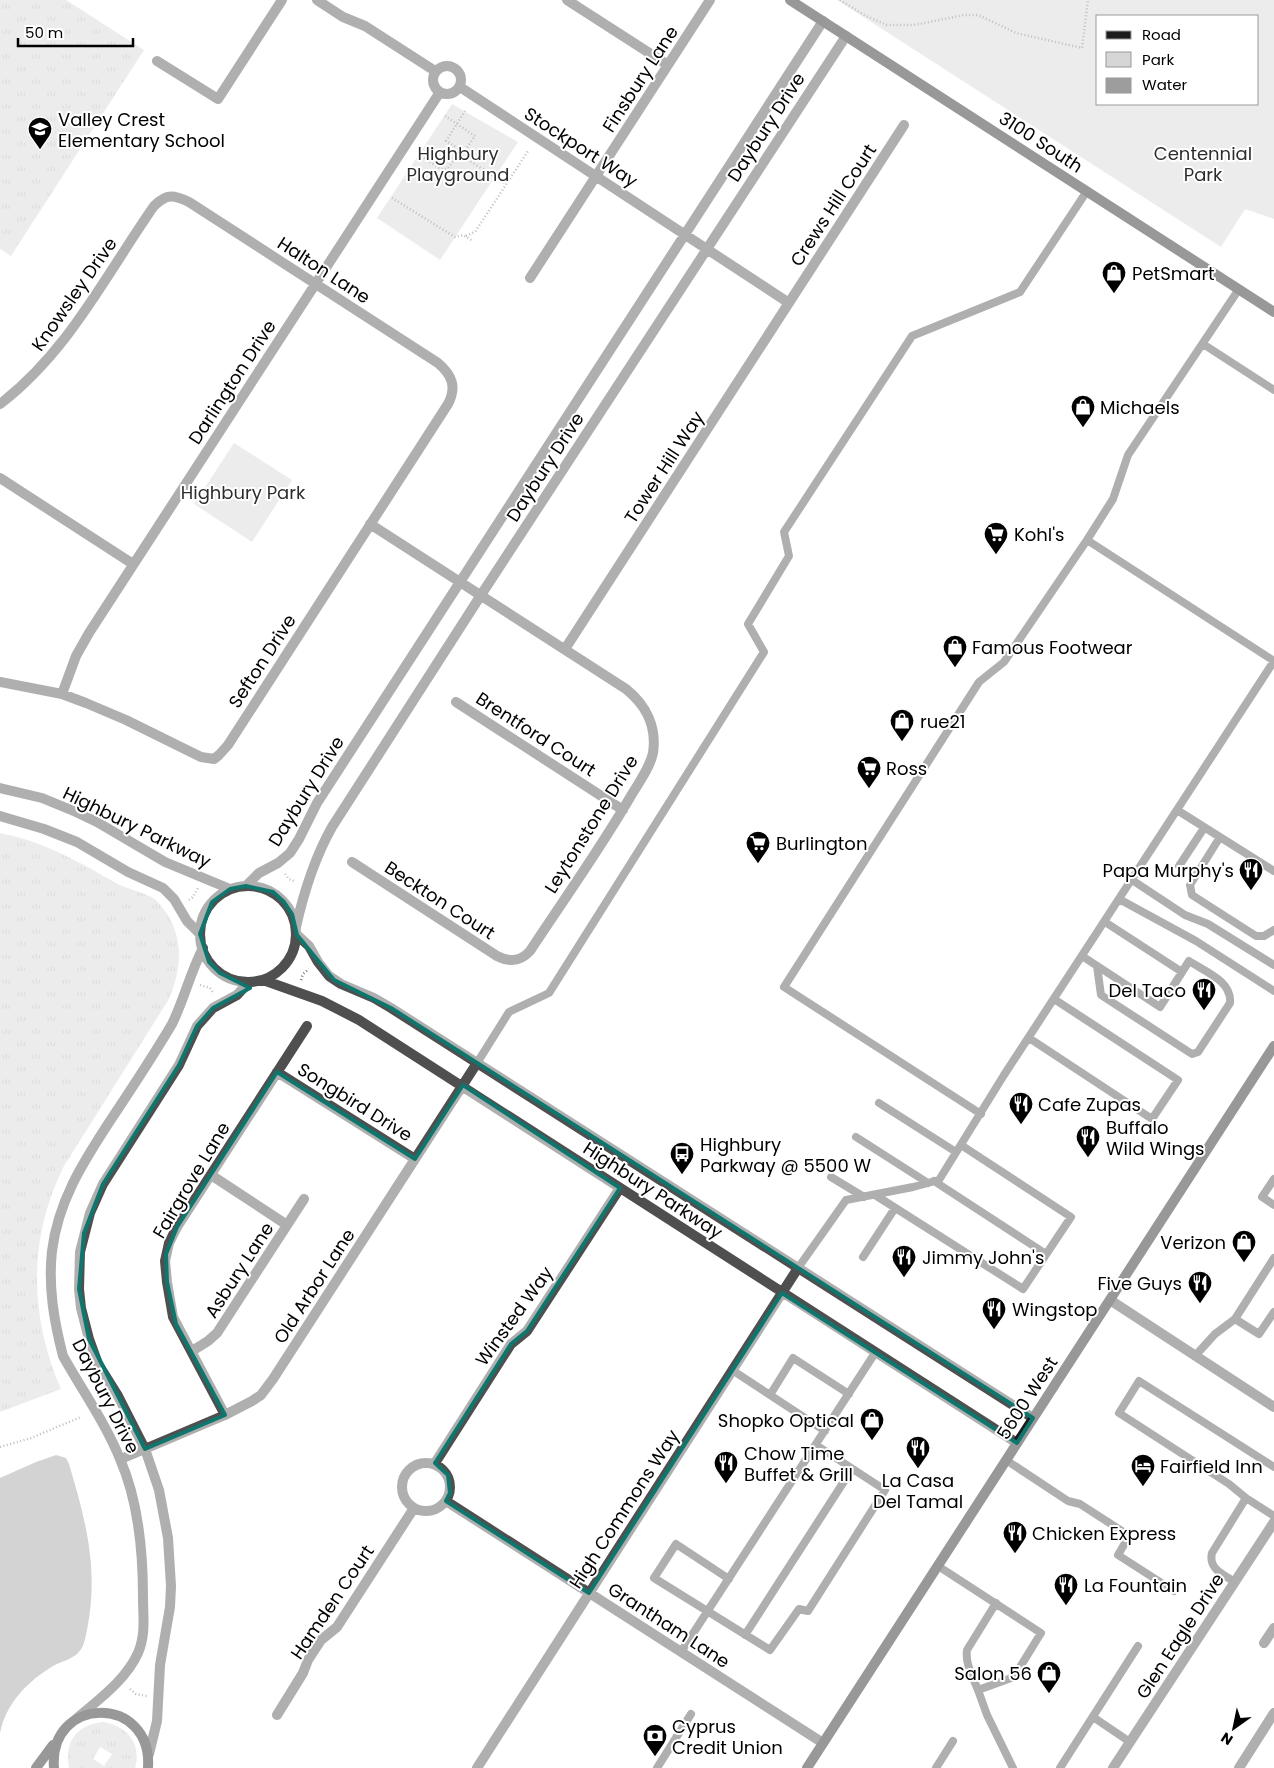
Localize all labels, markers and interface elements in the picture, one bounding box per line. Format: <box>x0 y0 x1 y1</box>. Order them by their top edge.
scale bar <box>18 15 132 47</box>
legend <box>1096 15 1259 105</box>
street label: Finsbury Lane <box>596 21 684 137</box>
text: 50 m <box>25 22 63 43</box>
text: Road <box>1142 24 1181 45</box>
text: Park <box>1142 49 1174 70</box>
street label: Daybury Drive <box>721 68 811 186</box>
text: Water <box>1142 74 1188 95</box>
street label: Stockport Way <box>519 101 643 193</box>
street label: 3100 South <box>994 106 1088 178</box>
place label: Valley Crest Elementary School <box>58 107 225 153</box>
school or university icon: Valley Crest Elementary School <box>27 116 53 150</box>
street label: Crews Hill Court <box>784 139 882 271</box>
park label: Highbury Playground <box>407 141 509 187</box>
park label: Centennial Park <box>1154 141 1252 187</box>
street label: Halton Lane <box>273 231 375 309</box>
street label: Knowsley Drive <box>25 232 123 356</box>
shop icon: PetSmart <box>1101 260 1127 294</box>
place label: PetSmart <box>1132 261 1215 286</box>
street label: Darlington Drive <box>182 315 282 449</box>
shop icon: Michaels <box>1070 394 1096 428</box>
place label: Michaels <box>1100 395 1180 420</box>
street label: Tower Hill Way <box>618 406 710 528</box>
street label: Daybury Drive <box>500 408 590 526</box>
park label: Highbury Park <box>181 480 306 505</box>
supermarket icon: Kohl's <box>983 521 1009 555</box>
place label: Kohl's <box>1014 522 1065 547</box>
street label: Sefton Drive <box>222 609 302 713</box>
shop icon: Famous Footwear <box>942 634 968 668</box>
place label: Famous Footwear <box>972 635 1133 660</box>
street label: Brentford Court <box>471 686 601 782</box>
shop icon: rue21 <box>889 708 915 742</box>
place label: rue21 <box>920 709 966 734</box>
street label: Daybury Drive <box>262 731 350 851</box>
street label: Leytonstone Drive <box>538 750 644 898</box>
supermarket icon: Ross <box>856 755 882 789</box>
place label: Ross <box>886 756 927 781</box>
street label: Highbury Parkway <box>59 780 215 874</box>
supermarket icon: Burlington <box>745 830 771 864</box>
place label: Burlington <box>776 831 867 856</box>
street label: Beckton Court <box>380 855 500 945</box>
restaurant icon: Papa Murphy's <box>1238 857 1264 891</box>
place label: Papa Murphy's <box>1102 858 1234 883</box>
restaurant icon: Del Taco <box>1191 977 1217 1011</box>
place label: Del Taco <box>1109 978 1186 1003</box>
street label: Songbird Drive <box>293 1057 417 1147</box>
restaurant icon: Cafe Zupas <box>1008 1091 1034 1125</box>
place label: Cafe Zupas <box>1038 1092 1141 1117</box>
place label: Buffalo Wild Wings <box>1106 1115 1204 1161</box>
street label: Fairgrove Lane <box>146 1117 236 1243</box>
restaurant icon: Buffalo Wild Wings <box>1075 1124 1101 1158</box>
place label: Highbury Parkway @ 5500 W <box>700 1132 872 1178</box>
street label: Highbury Parkway <box>578 1136 728 1244</box>
bus stop icon: Highbury Parkway @ 5500 W <box>669 1141 695 1175</box>
street label: Asbury Lane <box>199 1217 279 1323</box>
street label: Old Arbor Lane <box>268 1224 360 1348</box>
shop icon: Verizon <box>1231 1229 1257 1263</box>
place label: Verizon <box>1160 1230 1226 1255</box>
restaurant icon: Jimmy John's <box>891 1244 917 1278</box>
place label: Jimmy John's <box>922 1245 1044 1270</box>
street label: Winsted Way <box>469 1261 559 1371</box>
restaurant icon: Five Guys <box>1187 1270 1213 1304</box>
place label: Five Guys <box>1097 1271 1182 1296</box>
restaurant icon: Wingstop <box>981 1296 1007 1330</box>
place label: Wingstop <box>1012 1297 1097 1322</box>
street label: Daybury Drive <box>66 1334 146 1458</box>
street label: 5600 West <box>991 1351 1063 1445</box>
shop icon: Shopko Optical <box>859 1407 885 1441</box>
place label: Shopko Optical <box>718 1408 854 1433</box>
street label: High Commons Way <box>563 1425 685 1593</box>
restaurant icon: La Casa Del Tamal <box>905 1435 931 1469</box>
place label: Chow Time Buffet & Grill <box>744 1441 853 1487</box>
restaurant icon: Chow Time Buffet & Grill <box>713 1450 739 1484</box>
hotel icon: Fairfield Inn <box>1130 1453 1156 1487</box>
place label: Fairfield Inn <box>1160 1454 1263 1479</box>
place label: La Casa Del Tamal <box>873 1468 963 1514</box>
restaurant icon: Chicken Express <box>1002 1520 1028 1554</box>
place label: Chicken Express <box>1032 1521 1176 1546</box>
street label: Hamden Court <box>284 1540 380 1664</box>
street label: Glen Eagle Drive <box>1130 1568 1230 1704</box>
restaurant icon: La Fountain <box>1053 1572 1079 1606</box>
place label: La Fountain <box>1084 1573 1187 1598</box>
street label: Grantham Lane <box>603 1576 735 1674</box>
shop icon: Salon 56 <box>1036 1660 1062 1694</box>
place label: Salon 56 <box>954 1661 1032 1686</box>
north arrow <box>1209 1703 1259 1753</box>
place label: Cyprus Credit Union <box>672 1714 783 1760</box>
bank icon: Cyprus Credit Union <box>642 1723 668 1757</box>
text: N <box>1217 1728 1237 1750</box>

